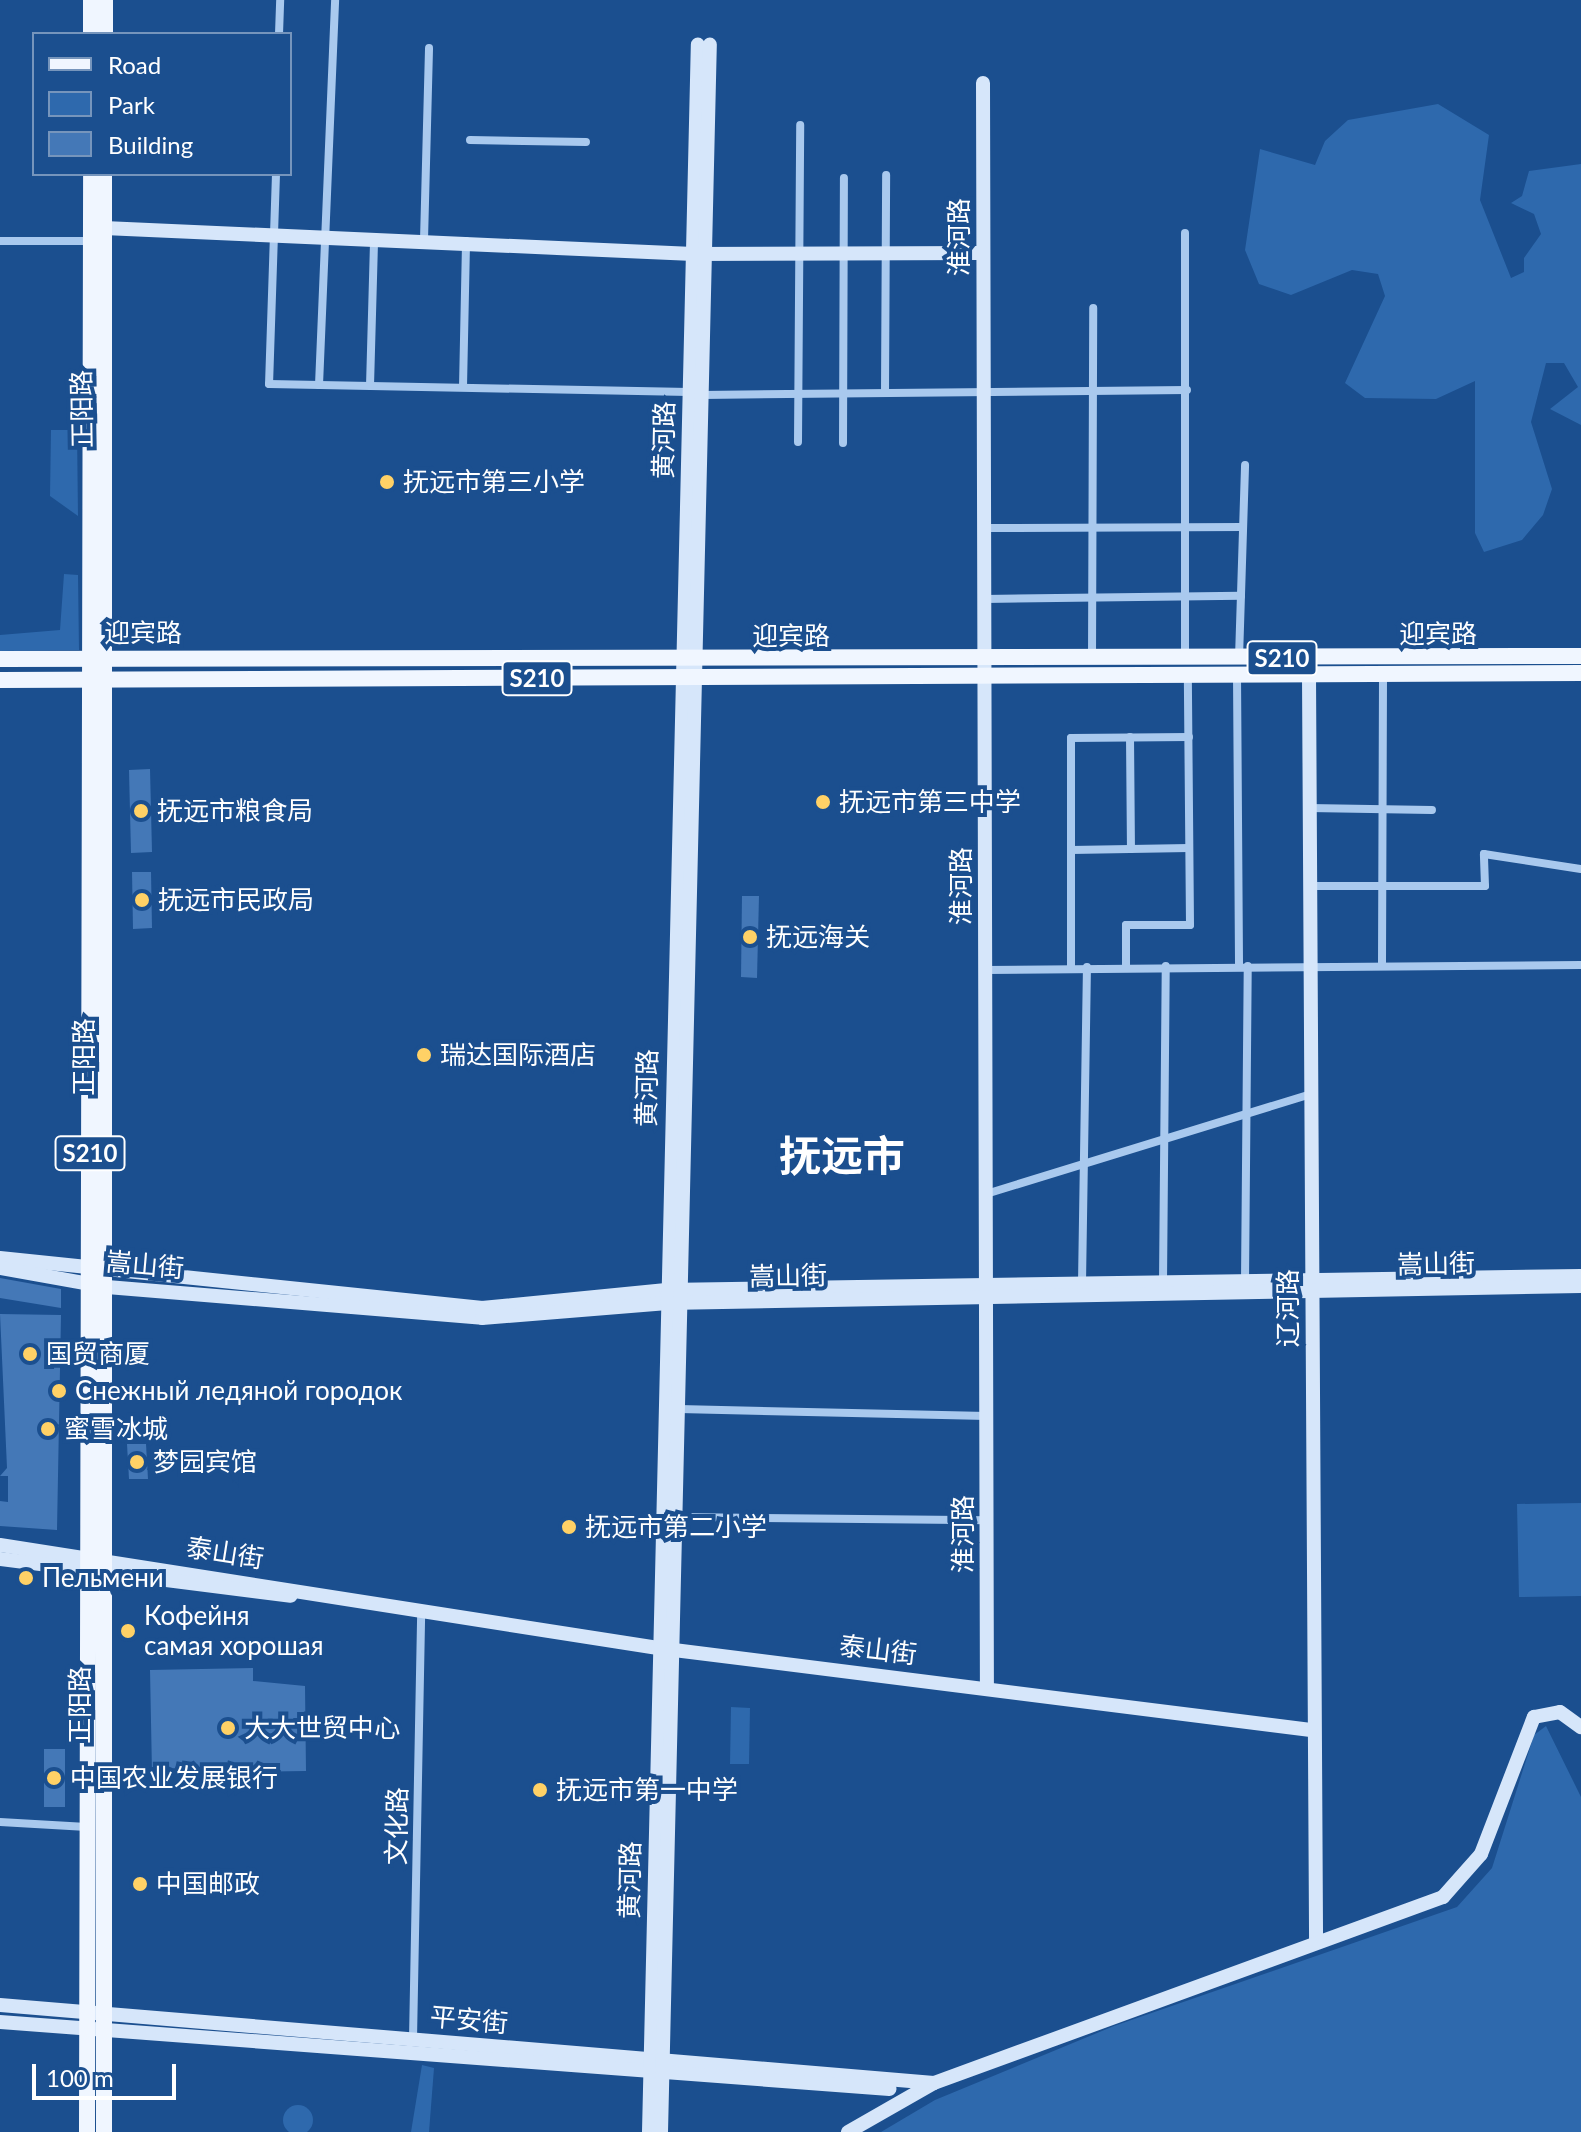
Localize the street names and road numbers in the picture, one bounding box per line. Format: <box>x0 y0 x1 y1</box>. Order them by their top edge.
street label: 淮河路 <box>943 198 975 276</box>
street label: 正阳路 <box>66 370 98 448</box>
street label: 黄河路 <box>648 401 680 479</box>
street label: 迎宾路 <box>104 617 182 649</box>
street label: 迎宾路 <box>1399 618 1477 650</box>
street label: 迎宾路 <box>752 620 830 652</box>
road number: S210 <box>1246 638 1318 678</box>
road number: S210 <box>501 658 573 698</box>
street label: 淮河路 <box>945 847 977 925</box>
street label: 正阳路 <box>68 1018 100 1096</box>
street label: 黄河路 <box>631 1049 663 1127</box>
road number: S210 <box>54 1133 126 1173</box>
street label: 嵩山街 <box>105 1246 185 1284</box>
street label: 嵩山街 <box>1397 1248 1475 1280</box>
street label: 嵩山街 <box>749 1260 827 1292</box>
street label: 辽河路 <box>1272 1269 1304 1347</box>
street label: 淮河路 <box>947 1495 979 1573</box>
street label: 泰山街 <box>184 1531 266 1575</box>
street label: 泰山街 <box>837 1630 919 1670</box>
street label: 正阳路 <box>64 1666 96 1744</box>
street label: 文化路 <box>381 1787 413 1865</box>
street label: 黄河路 <box>614 1841 646 1919</box>
street label: 平安街 <box>429 2001 509 2039</box>

